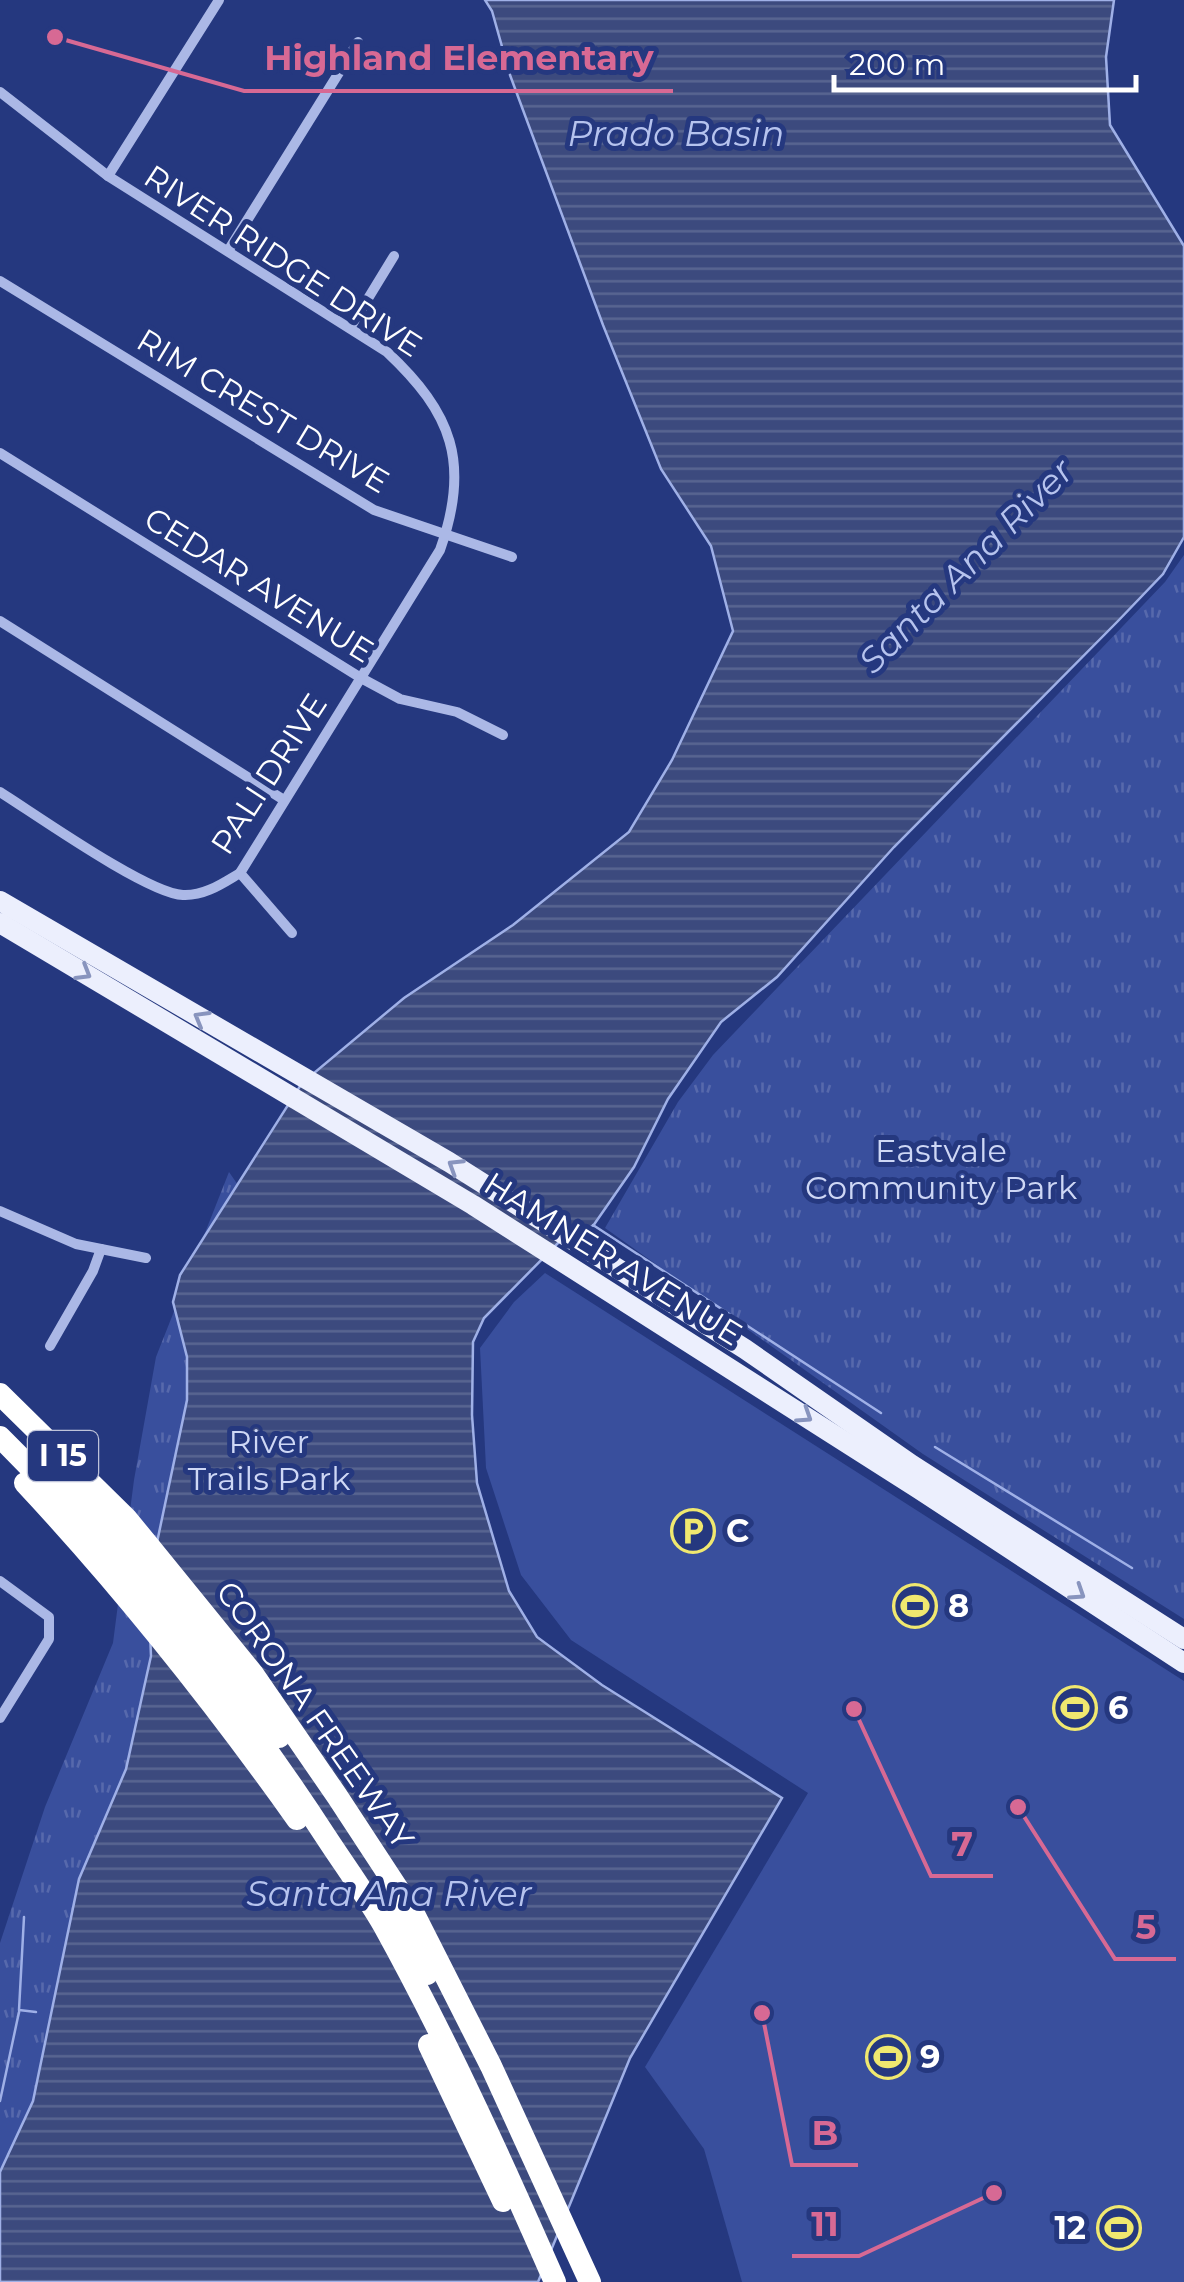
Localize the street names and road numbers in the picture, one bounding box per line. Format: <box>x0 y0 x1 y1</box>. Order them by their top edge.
street label: RIVER RIDGE DRIVE <box>137 156 429 365</box>
street label: RIM CREST DRIVE <box>130 320 396 501</box>
street label: CEDAR AVENUE <box>138 498 381 671</box>
street label: PALI DRIVE <box>202 686 335 861</box>
street label: HAMNER AVENUE <box>477 1164 749 1354</box>
road number: I 15 <box>28 1431 98 1481</box>
street label: CORONA FREEWAY <box>208 1573 423 1857</box>

